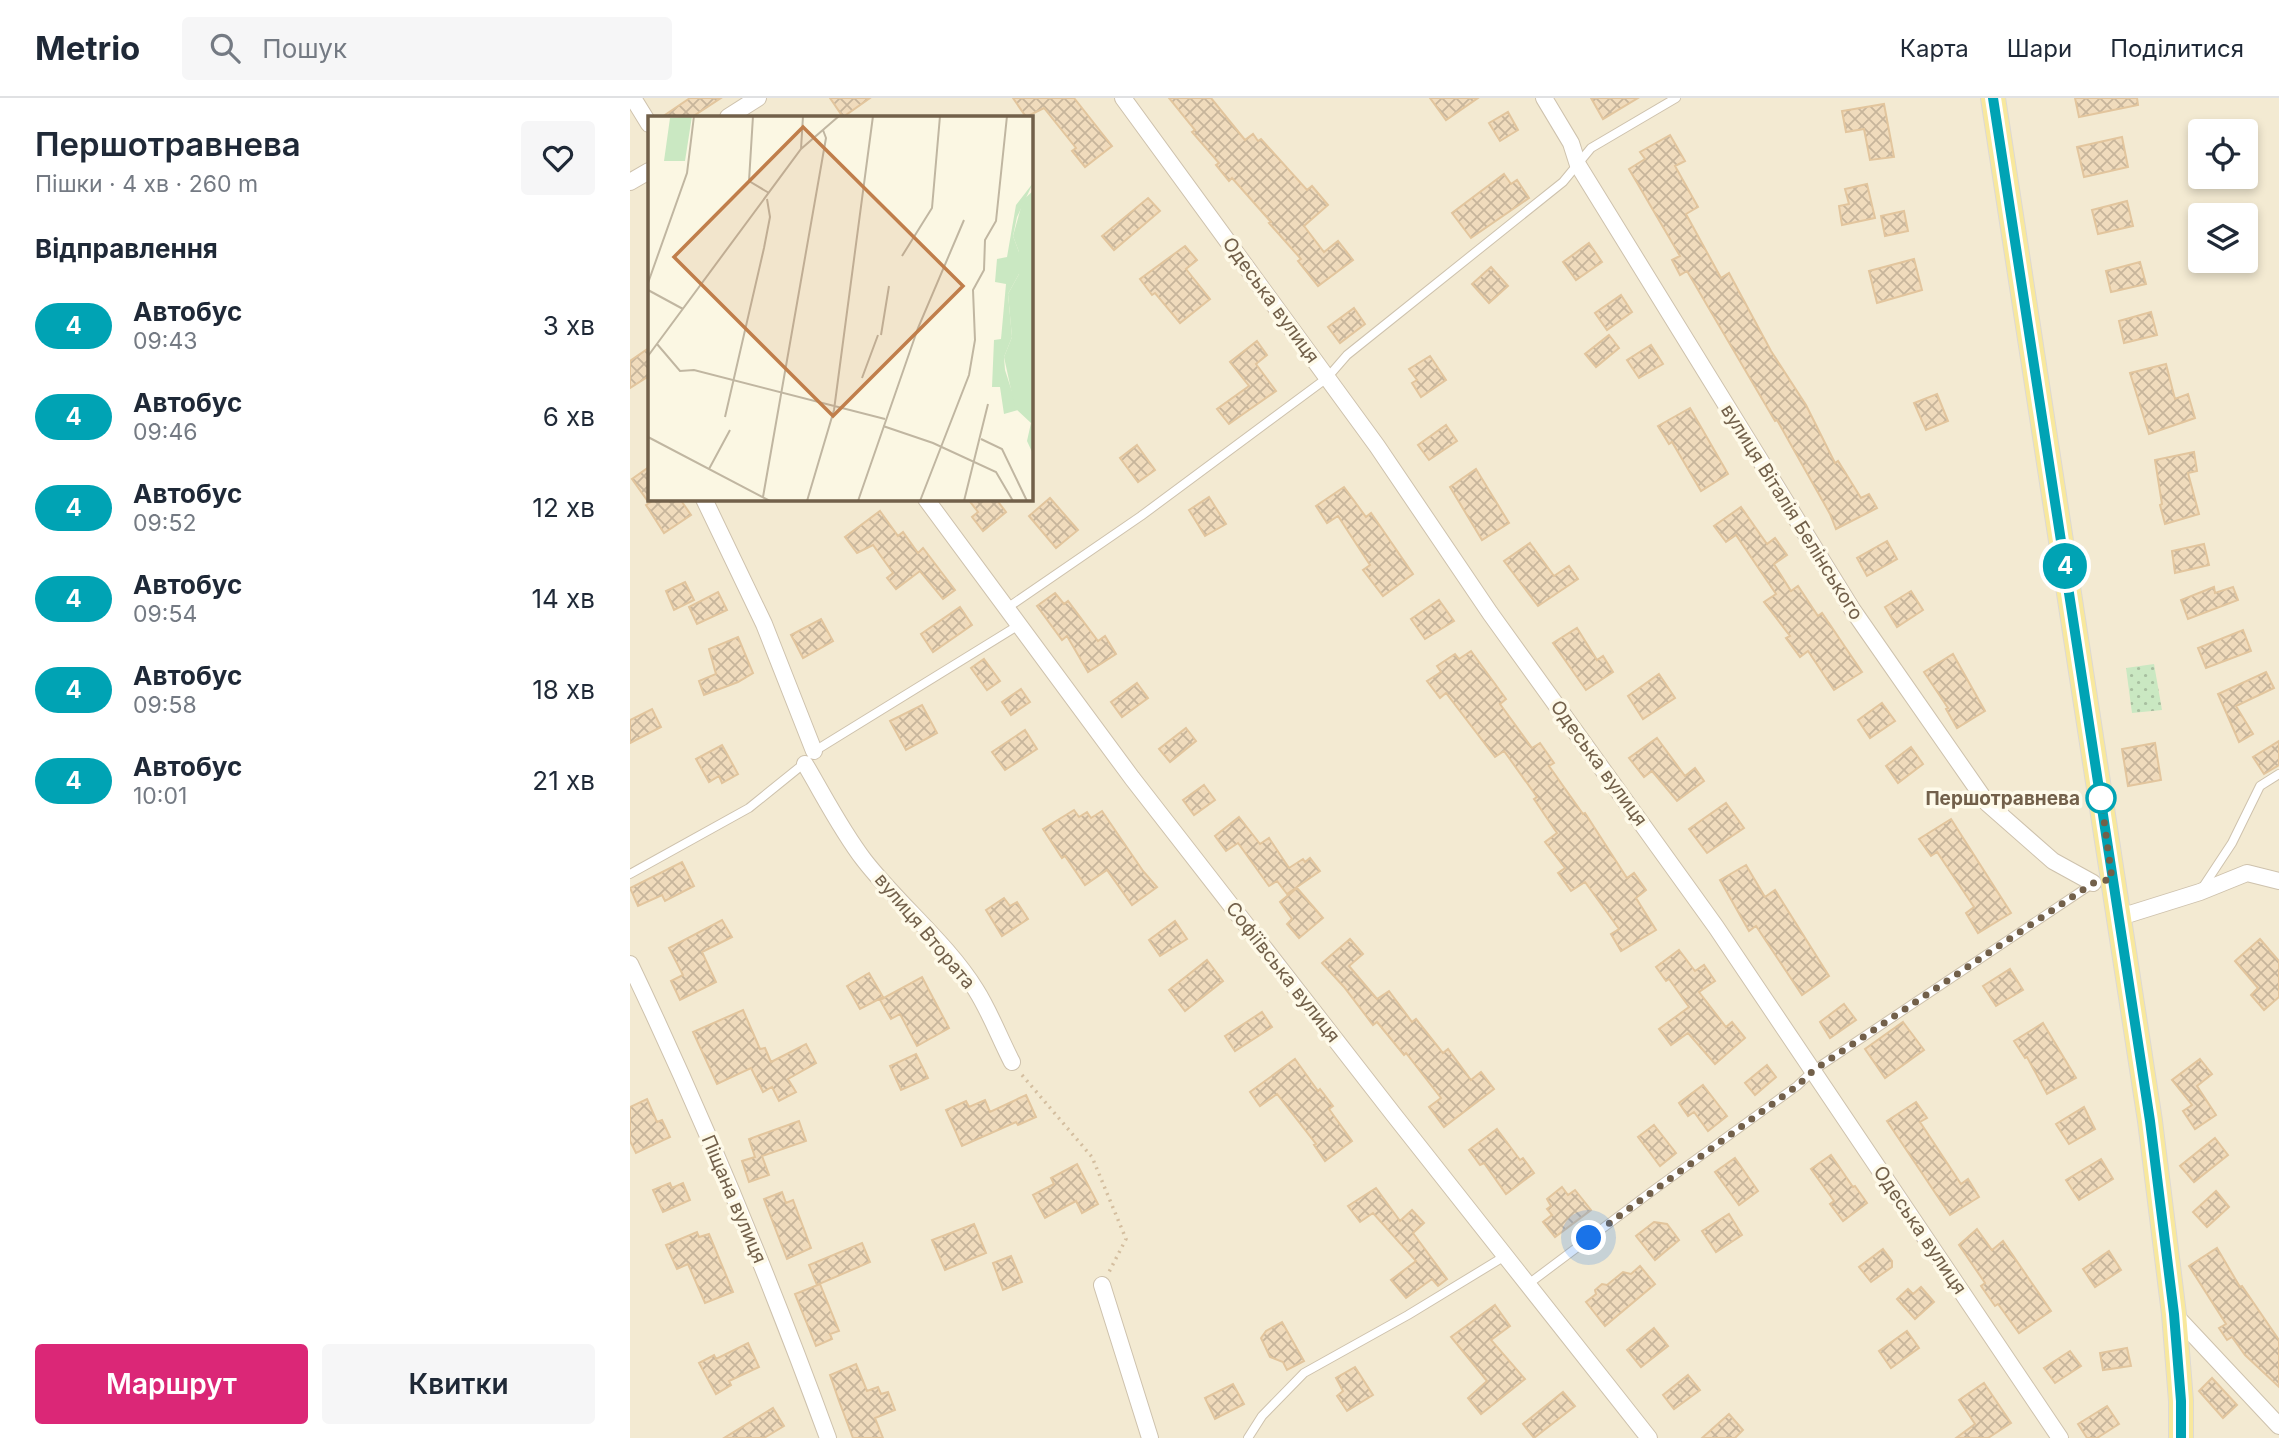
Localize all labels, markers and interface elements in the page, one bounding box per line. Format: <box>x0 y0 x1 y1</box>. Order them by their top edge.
search box <box>182 17 672 80</box>
text: Metrio <box>35 28 140 68</box>
icon: search <box>206 29 244 67</box>
text: Пошук <box>262 33 347 64</box>
text: Карта <box>1900 34 1969 63</box>
text: Шари <box>2007 34 2072 63</box>
text: Поділитися <box>2110 34 2244 63</box>
inset map <box>648 116 1032 500</box>
map controls <box>2188 119 2258 273</box>
button: locate <box>2188 119 2258 189</box>
button: heart <box>521 121 595 195</box>
text: Першотравнева <box>35 124 301 164</box>
text: Пішки · 4 хв · 260 m <box>35 170 258 198</box>
button: layers <box>2188 203 2258 273</box>
text: Відправлення <box>35 233 218 264</box>
street label: Одеська вулиця <box>1218 233 1324 367</box>
text: Автобус <box>133 296 242 327</box>
text: 3 хв <box>543 310 595 341</box>
text: 4 <box>65 311 82 340</box>
text: 09:43 <box>133 327 197 355</box>
text: Автобус <box>133 387 242 418</box>
street label: вулиця Віталія Белінського <box>1716 400 1868 624</box>
text: 6 хв <box>543 401 595 432</box>
text: 4 <box>65 402 82 431</box>
text: 09:46 <box>133 418 198 446</box>
text: Автобус <box>133 478 242 509</box>
text: 12 хв <box>532 492 595 523</box>
text: 4 <box>65 493 82 522</box>
text: 09:52 <box>133 509 196 537</box>
line badge: 4 <box>2042 543 2088 589</box>
text: 4 <box>2057 551 2073 580</box>
text: Автобус <box>133 569 242 600</box>
text: 14 хв <box>531 583 595 614</box>
text: 4 <box>65 584 82 613</box>
text: 09:54 <box>133 600 197 628</box>
text: Автобус <box>133 660 242 691</box>
text: 18 хв <box>532 674 595 705</box>
text: 4 <box>65 675 82 704</box>
text: 09:58 <box>133 691 197 719</box>
street label: Одеська вулиця <box>1546 696 1652 830</box>
text: Автобус <box>133 751 242 782</box>
text: 21 хв <box>532 765 595 796</box>
text: 4 <box>65 766 82 795</box>
text: 10:01 <box>133 782 187 810</box>
marker: Першотравнева <box>2086 783 2116 813</box>
place label: Першотравнева <box>1925 787 2080 810</box>
street label: вулиця Втората <box>870 868 980 994</box>
street label: Софіївська вулиця <box>1221 897 1345 1047</box>
street label: Піщана вулиця <box>697 1131 771 1267</box>
street label: Одеська вулиця <box>1869 1161 1971 1299</box>
your location <box>1571 1220 1606 1255</box>
button: Маршрут <box>35 1344 308 1424</box>
button: Квитки <box>322 1344 595 1424</box>

